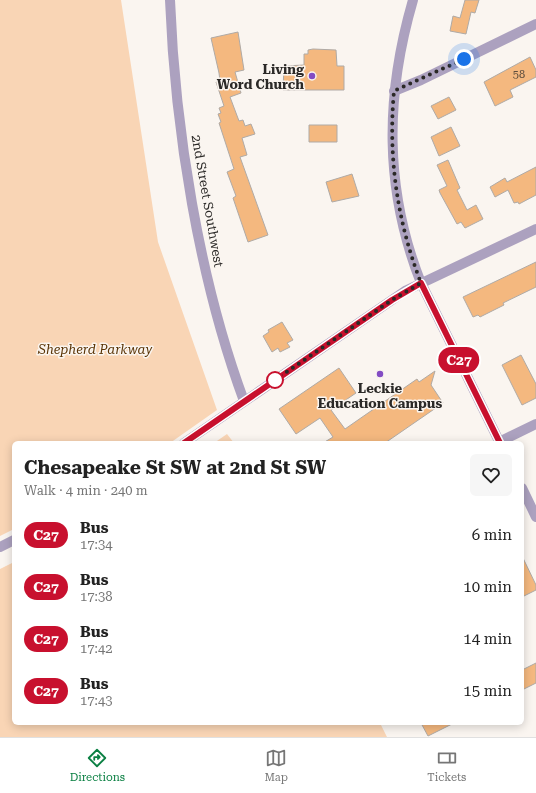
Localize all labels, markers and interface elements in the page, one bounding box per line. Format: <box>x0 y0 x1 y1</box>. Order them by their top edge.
your location <box>454 49 474 69</box>
place label: Living Word Church <box>217 62 304 92</box>
house number: 58 <box>513 68 525 81</box>
marker: Living Word Church <box>307 71 317 81</box>
street label: 2nd Street Southwest <box>188 134 227 269</box>
park label: Shepherd Parkway <box>37 342 152 357</box>
line badge: C27 <box>436 347 482 373</box>
text: C27 <box>446 352 472 368</box>
marker: Leckie Education Campus <box>375 369 385 379</box>
unlabelled marker <box>266 371 284 389</box>
place label: Leckie Education Campus <box>318 381 442 411</box>
button: heart <box>470 454 512 496</box>
text: Chesapeake St SW at 2nd St SW <box>24 456 326 479</box>
text: Walk · 4 min · 240 m <box>24 483 148 498</box>
text: Bus <box>80 519 108 537</box>
text: 6 min <box>472 526 512 544</box>
text: C27 <box>33 527 59 543</box>
text: 17:34 <box>80 537 112 552</box>
text: Bus <box>80 571 108 589</box>
text: 10 min <box>463 578 512 596</box>
text: C27 <box>33 579 59 595</box>
text: 17:38 <box>80 589 112 604</box>
text: Bus <box>80 623 108 641</box>
text: 14 min <box>463 630 512 648</box>
text: C27 <box>33 631 59 647</box>
text: 17:42 <box>80 641 112 656</box>
text: Bus <box>80 675 108 693</box>
text: 15 min <box>463 682 512 700</box>
text: C27 <box>33 683 59 699</box>
text: 17:43 <box>80 693 112 708</box>
tab: Directions <box>70 747 125 784</box>
tab: Map <box>264 747 288 784</box>
tab: Tickets <box>427 747 466 784</box>

